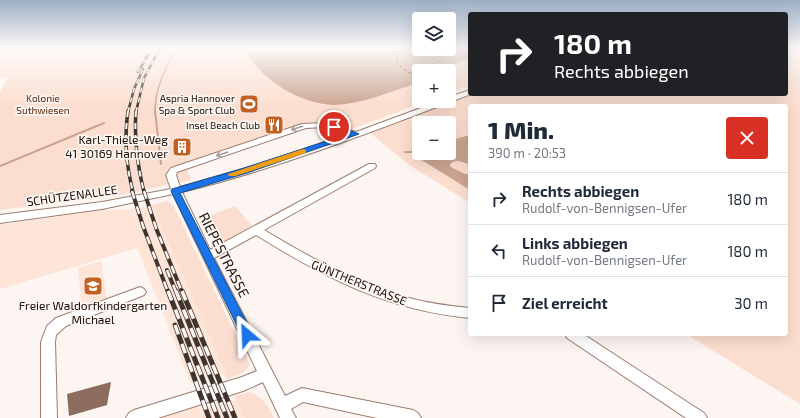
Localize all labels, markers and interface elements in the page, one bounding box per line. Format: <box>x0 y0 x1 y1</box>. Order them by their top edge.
map controls <box>412 12 456 160</box>
button: layers <box>412 12 456 56</box>
text: 180 m <box>554 26 632 60</box>
icon: right <box>488 28 540 80</box>
text: Rechts abbiegen <box>554 60 689 82</box>
button: + <box>412 64 456 108</box>
park label: Kolonie Suthwiesen <box>16 92 70 116</box>
place label: Aspria Hannover Spa & Sport Club <box>159 92 235 116</box>
sports icon: Aspria Hannover Spa & Sport Club <box>238 93 260 115</box>
pin <box>317 110 351 144</box>
restaurant icon: Insel Beach Club <box>263 114 285 136</box>
text: 1 Min. <box>488 115 554 144</box>
icon: arrive <box>323 116 345 138</box>
button: − <box>412 116 456 160</box>
button: close <box>726 117 768 159</box>
place label: Insel Beach Club <box>186 119 260 131</box>
one-way arrow <box>291 125 304 132</box>
place label: Karl-Thiele-Weg 41 30169 Hannover <box>65 132 168 160</box>
building icon: Karl-Thiele-Weg 41 30169 Hannover <box>171 136 193 158</box>
text: 390 m · 20:53 <box>488 145 566 161</box>
one-way arrow <box>217 150 229 158</box>
street label: SCHÜTZENALLEE <box>25 182 119 208</box>
text: Rechts abbiegen <box>522 182 639 200</box>
icon: right <box>488 188 510 210</box>
text: 180 m <box>727 190 768 208</box>
text: Rudolf-von-Bennigsen-Ufer <box>522 200 687 216</box>
street label: RIEPESTRASSE <box>196 209 253 300</box>
text: Links abbiegen <box>522 234 628 252</box>
icon: left <box>488 240 510 262</box>
text: 180 m <box>727 242 768 260</box>
text: Rudolf-von-Bennigsen-Ufer <box>522 252 687 268</box>
street label: GÜNTHERSTRASSE <box>310 256 409 308</box>
school or university icon: Freier Waldorfkindergarten Michael <box>82 275 104 297</box>
icon: arrive <box>488 292 510 314</box>
text: Ziel erreicht <box>522 294 608 312</box>
text: 30 m <box>734 294 768 312</box>
place label: Freier Waldorfkindergarten Michael <box>19 298 167 326</box>
position arrow <box>226 314 268 356</box>

